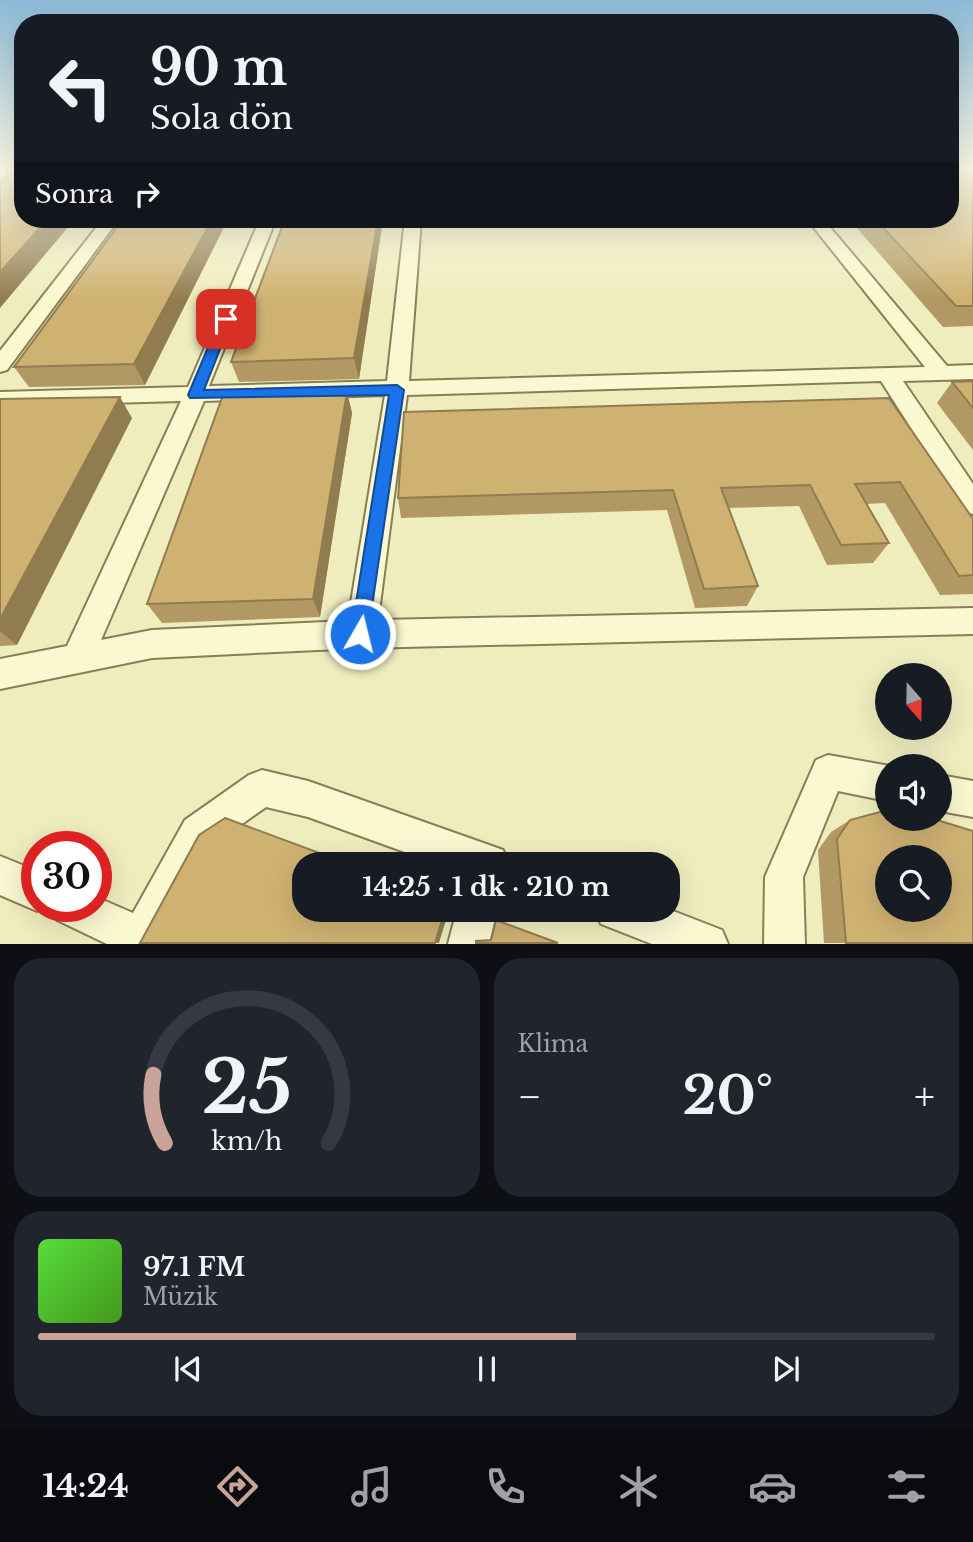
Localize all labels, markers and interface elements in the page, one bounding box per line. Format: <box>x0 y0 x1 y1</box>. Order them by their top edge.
text: 90 m <box>150 37 287 98</box>
icon: left <box>35 42 126 133</box>
text: Sola dön <box>150 98 293 138</box>
icon: right <box>128 175 166 213</box>
text: Sonra <box>35 178 114 210</box>
pin <box>196 289 256 349</box>
icon: arrive <box>207 300 245 338</box>
position arrow <box>323 597 397 671</box>
north arrow <box>875 663 952 740</box>
map controls <box>875 663 952 922</box>
button: sound <box>875 754 952 831</box>
speed limit sign: 30 <box>21 831 112 922</box>
button: search <box>875 845 952 922</box>
text: 14:25 · 1 dk · 210 m <box>362 871 610 903</box>
text: Klima <box>518 1030 588 1058</box>
text: 25 <box>201 1043 292 1134</box>
text: 20° <box>683 1064 773 1128</box>
text: − <box>518 1073 542 1120</box>
text: + <box>914 1073 935 1120</box>
text: km/h <box>211 1126 282 1157</box>
text: 97.1 FM <box>143 1251 245 1283</box>
text: Müzik <box>143 1283 218 1311</box>
icon: previous <box>169 1350 207 1388</box>
icon: pause <box>468 1350 506 1388</box>
icon: next <box>767 1350 805 1388</box>
icon: directions <box>213 1462 262 1511</box>
icon: music <box>347 1462 396 1511</box>
icon: phone <box>481 1462 530 1511</box>
icon: climate <box>614 1462 663 1511</box>
icon: car <box>748 1462 797 1511</box>
icon: filters <box>882 1462 931 1511</box>
text: 14:24 <box>42 1466 129 1506</box>

